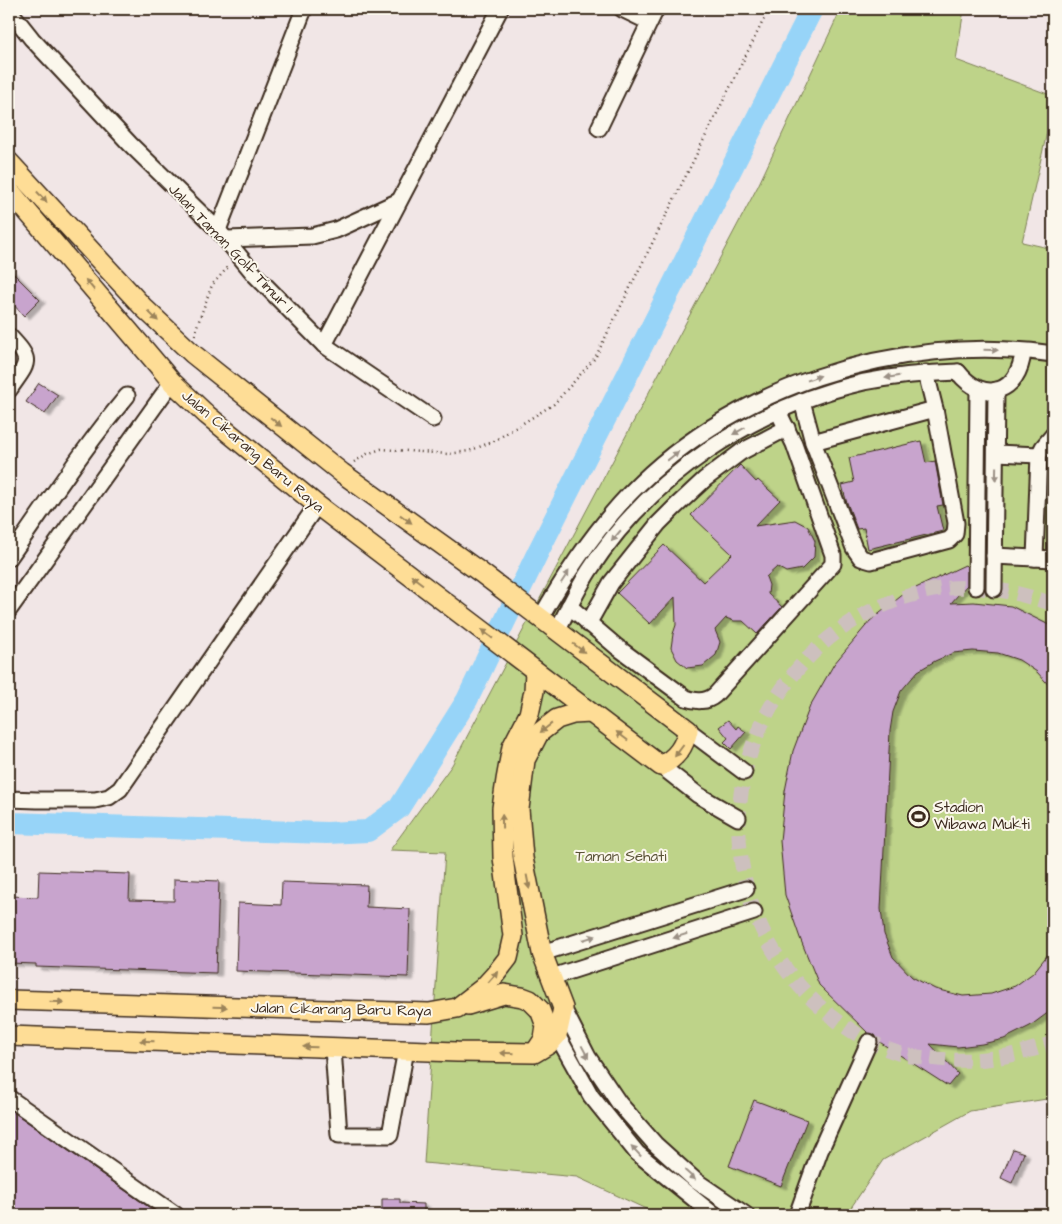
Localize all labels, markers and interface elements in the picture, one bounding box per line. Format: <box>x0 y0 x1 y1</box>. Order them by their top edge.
street label: Jalan Taman Golf Timur 1 <box>163 179 298 318</box>
one-way arrow <box>36 191 48 203</box>
one-way arrow <box>85 279 96 291</box>
one-way arrow <box>146 310 158 322</box>
one-way arrow <box>983 346 999 354</box>
one-way arrow <box>807 374 822 382</box>
one-way arrow <box>883 374 899 382</box>
street label: Jalan Cikarang Baru Raya <box>176 385 329 518</box>
one-way arrow <box>269 416 282 427</box>
one-way arrow <box>732 427 747 435</box>
one-way arrow <box>666 451 679 462</box>
one-way arrow <box>991 466 999 482</box>
one-way arrow <box>399 514 413 524</box>
one-way arrow <box>611 529 622 542</box>
one-way arrow <box>560 570 569 583</box>
one-way arrow <box>410 575 424 585</box>
one-way arrow <box>481 628 494 639</box>
one-way arrow <box>572 642 585 653</box>
one-way arrow <box>540 722 553 733</box>
one-way arrow <box>616 731 629 742</box>
one-way arrow <box>674 744 684 758</box>
place label: Stadion Wibawa Mukti <box>934 797 1031 835</box>
sports icon: Stadion Wibawa Mukti <box>906 804 930 828</box>
one-way arrow <box>498 813 506 829</box>
park label: Taman Sehati <box>576 846 667 867</box>
one-way arrow <box>524 875 532 891</box>
one-way arrow <box>673 933 688 941</box>
one-way arrow <box>582 934 597 942</box>
one-way arrow <box>487 972 499 984</box>
street label: Jalan Cikarang Baru Raya <box>251 997 432 1023</box>
one-way arrow <box>50 998 66 1006</box>
one-way arrow <box>212 1003 228 1011</box>
one-way arrow <box>139 1036 155 1044</box>
one-way arrow <box>302 1042 318 1050</box>
one-way arrow <box>581 1045 589 1059</box>
one-way arrow <box>499 1048 515 1056</box>
one-way arrow <box>630 1145 642 1157</box>
one-way arrow <box>683 1169 695 1181</box>

